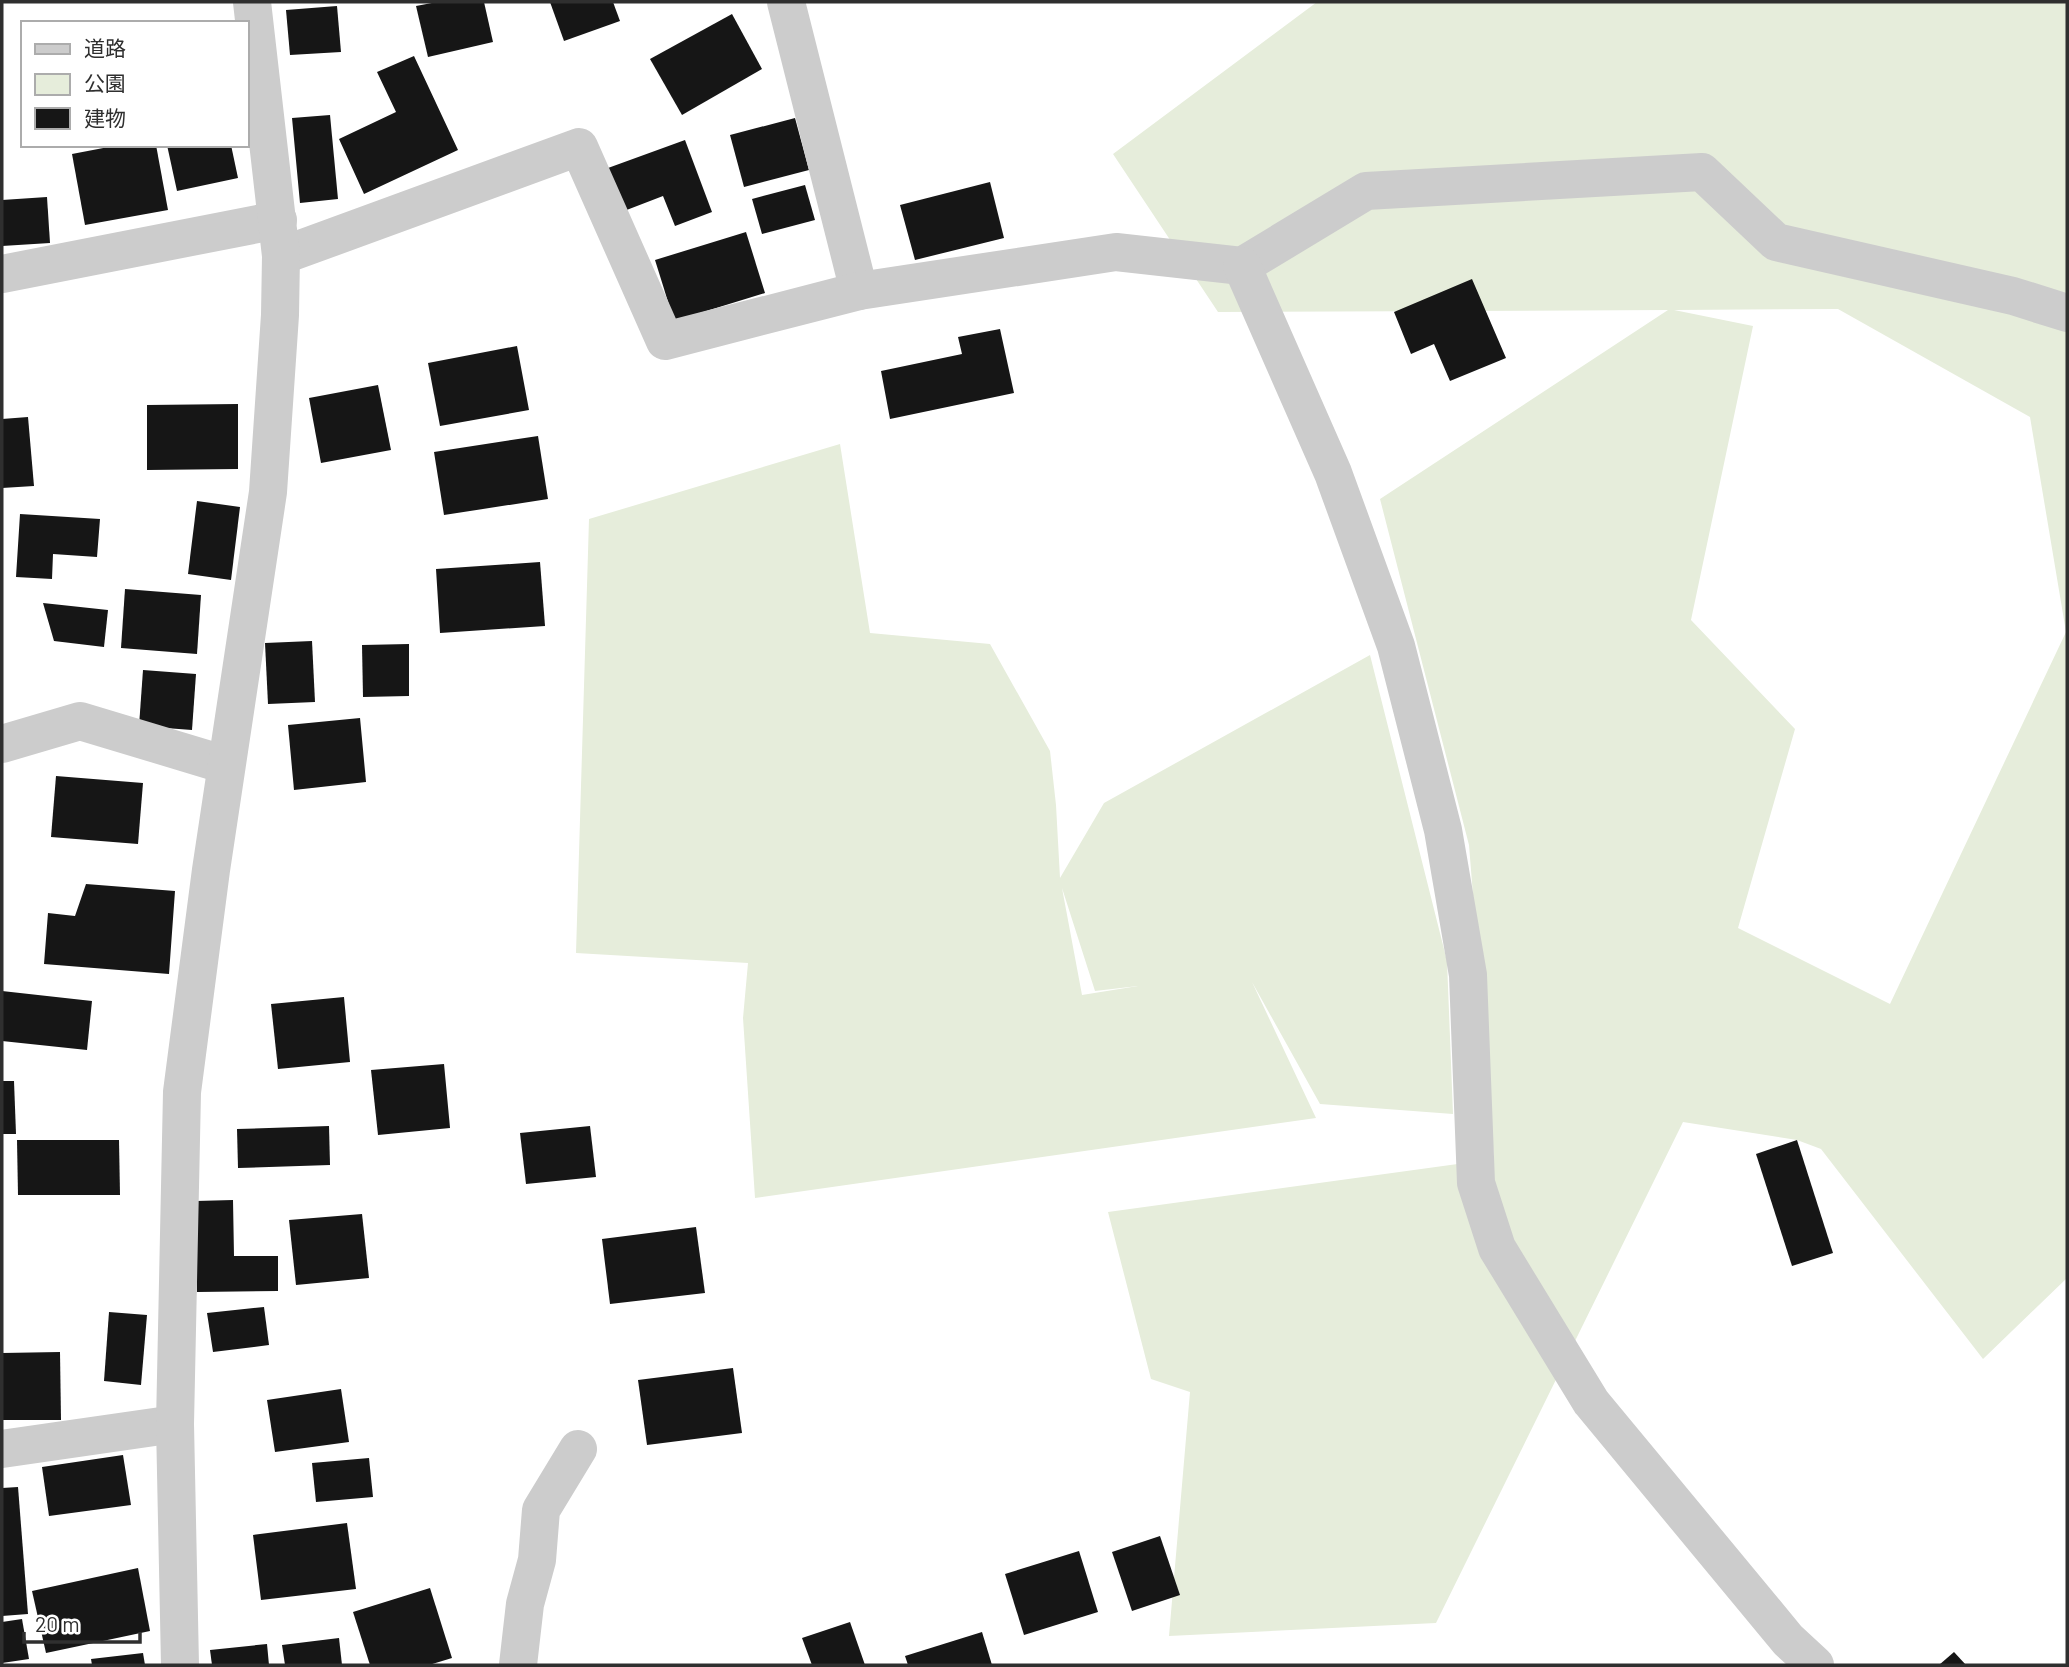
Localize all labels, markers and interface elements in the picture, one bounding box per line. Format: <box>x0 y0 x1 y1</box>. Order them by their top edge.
legend <box>21 21 248 147</box>
text: 道路 <box>84 35 126 60</box>
text: 公園 <box>84 70 126 95</box>
text: 建物 <box>84 105 126 130</box>
scale bar <box>24 1600 140 1644</box>
text: 20 m <box>35 1611 80 1636</box>

